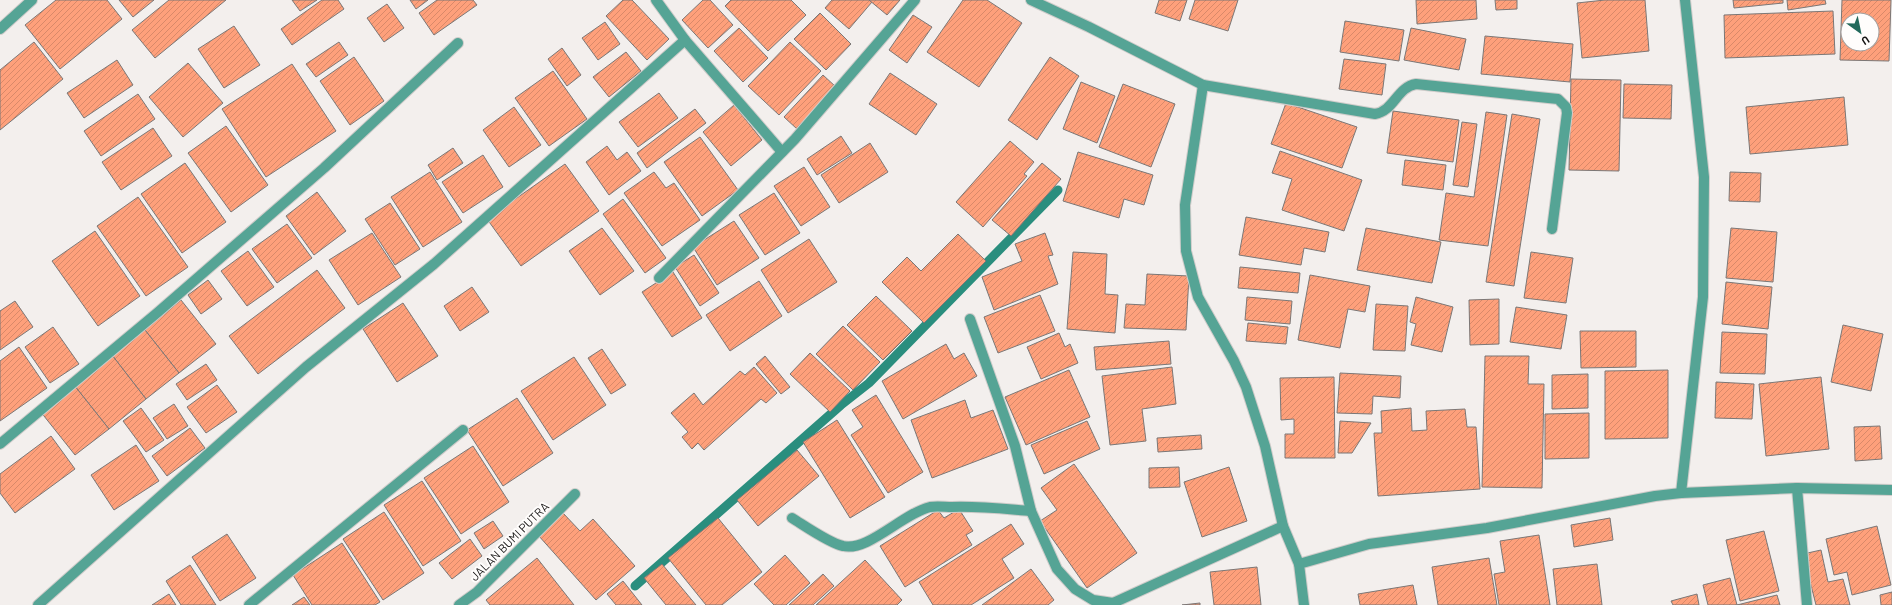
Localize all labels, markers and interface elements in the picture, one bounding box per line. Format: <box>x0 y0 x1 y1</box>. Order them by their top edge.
north arrow <box>1840 12 1880 52</box>
text: U <box>1859 33 1872 48</box>
street label: JALAN BUMI PUTRA <box>467 499 551 583</box>

